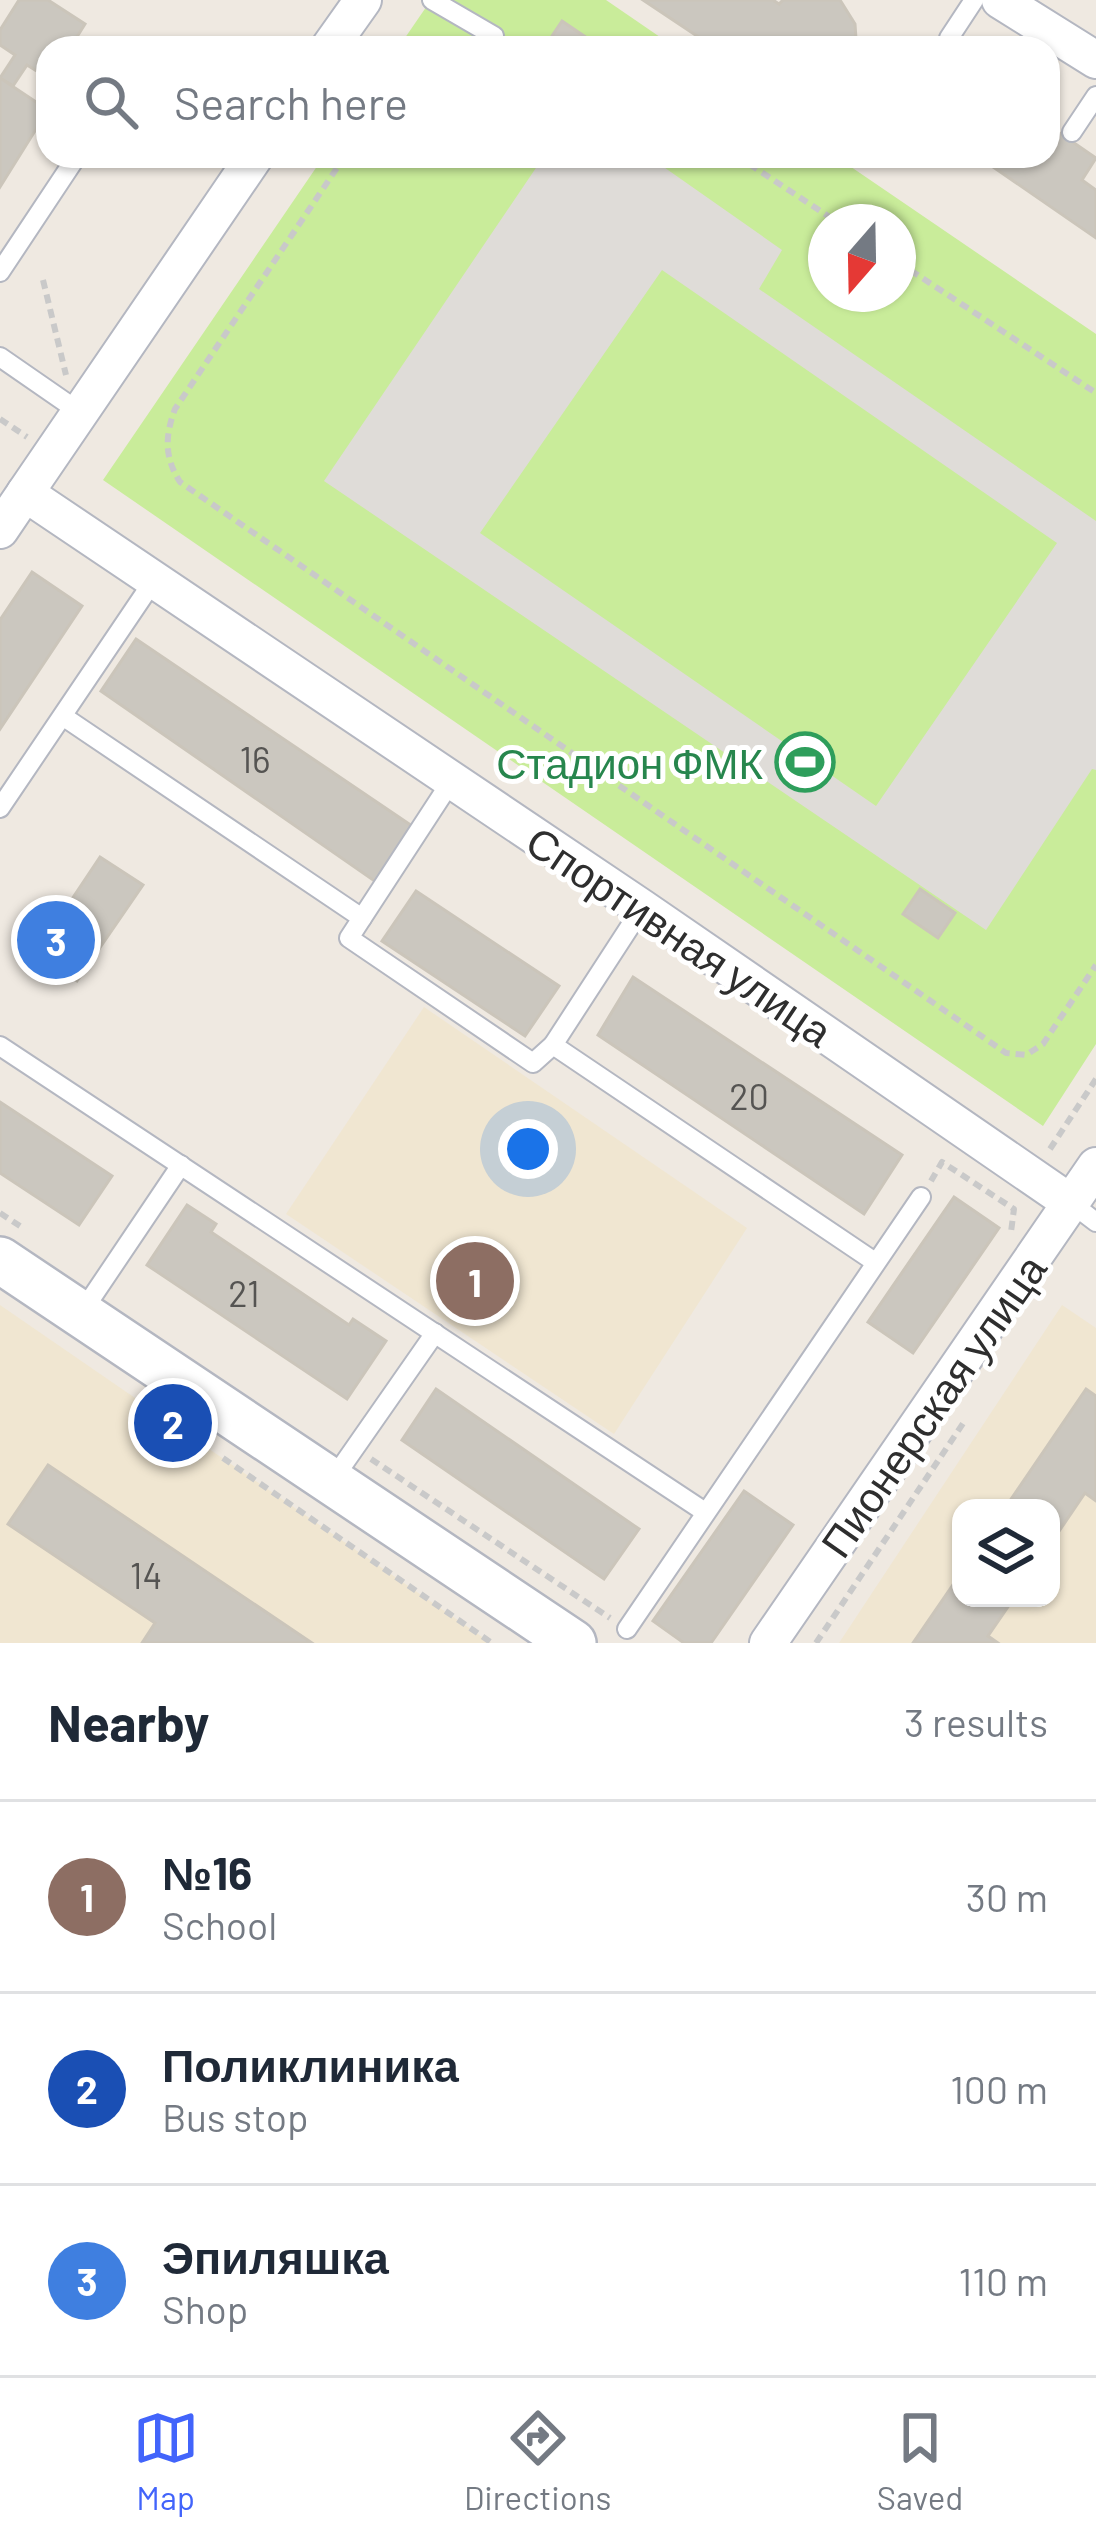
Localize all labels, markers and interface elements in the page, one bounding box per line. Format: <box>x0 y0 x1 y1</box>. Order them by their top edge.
search box <box>36 36 1060 168</box>
icon: search <box>78 69 144 135</box>
text: Search here <box>174 75 408 129</box>
north arrow <box>808 204 916 312</box>
sports icon: Стадион ФМК <box>774 731 836 793</box>
house number: 16 <box>239 737 271 780</box>
place label: Стадион ФМК <box>496 737 764 788</box>
street label: Спортивная улица <box>517 814 843 1057</box>
pin: 3 <box>17 895 95 985</box>
house number: 20 <box>729 1074 769 1117</box>
your location <box>498 1119 558 1179</box>
pin: 1 <box>436 1236 514 1326</box>
street label: Пионерская улица <box>809 1244 1056 1566</box>
house number: 21 <box>228 1271 260 1314</box>
pin: 2 <box>134 1378 212 1468</box>
map controls <box>952 1499 1060 1607</box>
button: layers <box>952 1499 1060 1607</box>
house number: 14 <box>130 1553 162 1596</box>
text: Nearby <box>48 1691 209 1752</box>
text: 3 results <box>904 1698 1048 1745</box>
text: №16 <box>162 1845 252 1899</box>
text: 1 <box>80 1873 94 1920</box>
text: 30 m <box>966 1873 1048 1920</box>
text: School <box>162 1901 277 1948</box>
text: Поликлиника <box>162 2037 459 2091</box>
text: 2 <box>76 2065 98 2112</box>
text: 100 m <box>950 2065 1048 2112</box>
text: Bus stop <box>162 2093 308 2140</box>
text: Эпиляшка <box>162 2229 389 2283</box>
text: 3 <box>76 2257 98 2304</box>
text: 110 m <box>958 2257 1048 2304</box>
text: Shop <box>162 2285 248 2332</box>
tab: Map <box>133 2405 199 2517</box>
tab: Directions <box>464 2405 611 2517</box>
tab: Saved <box>877 2405 963 2517</box>

